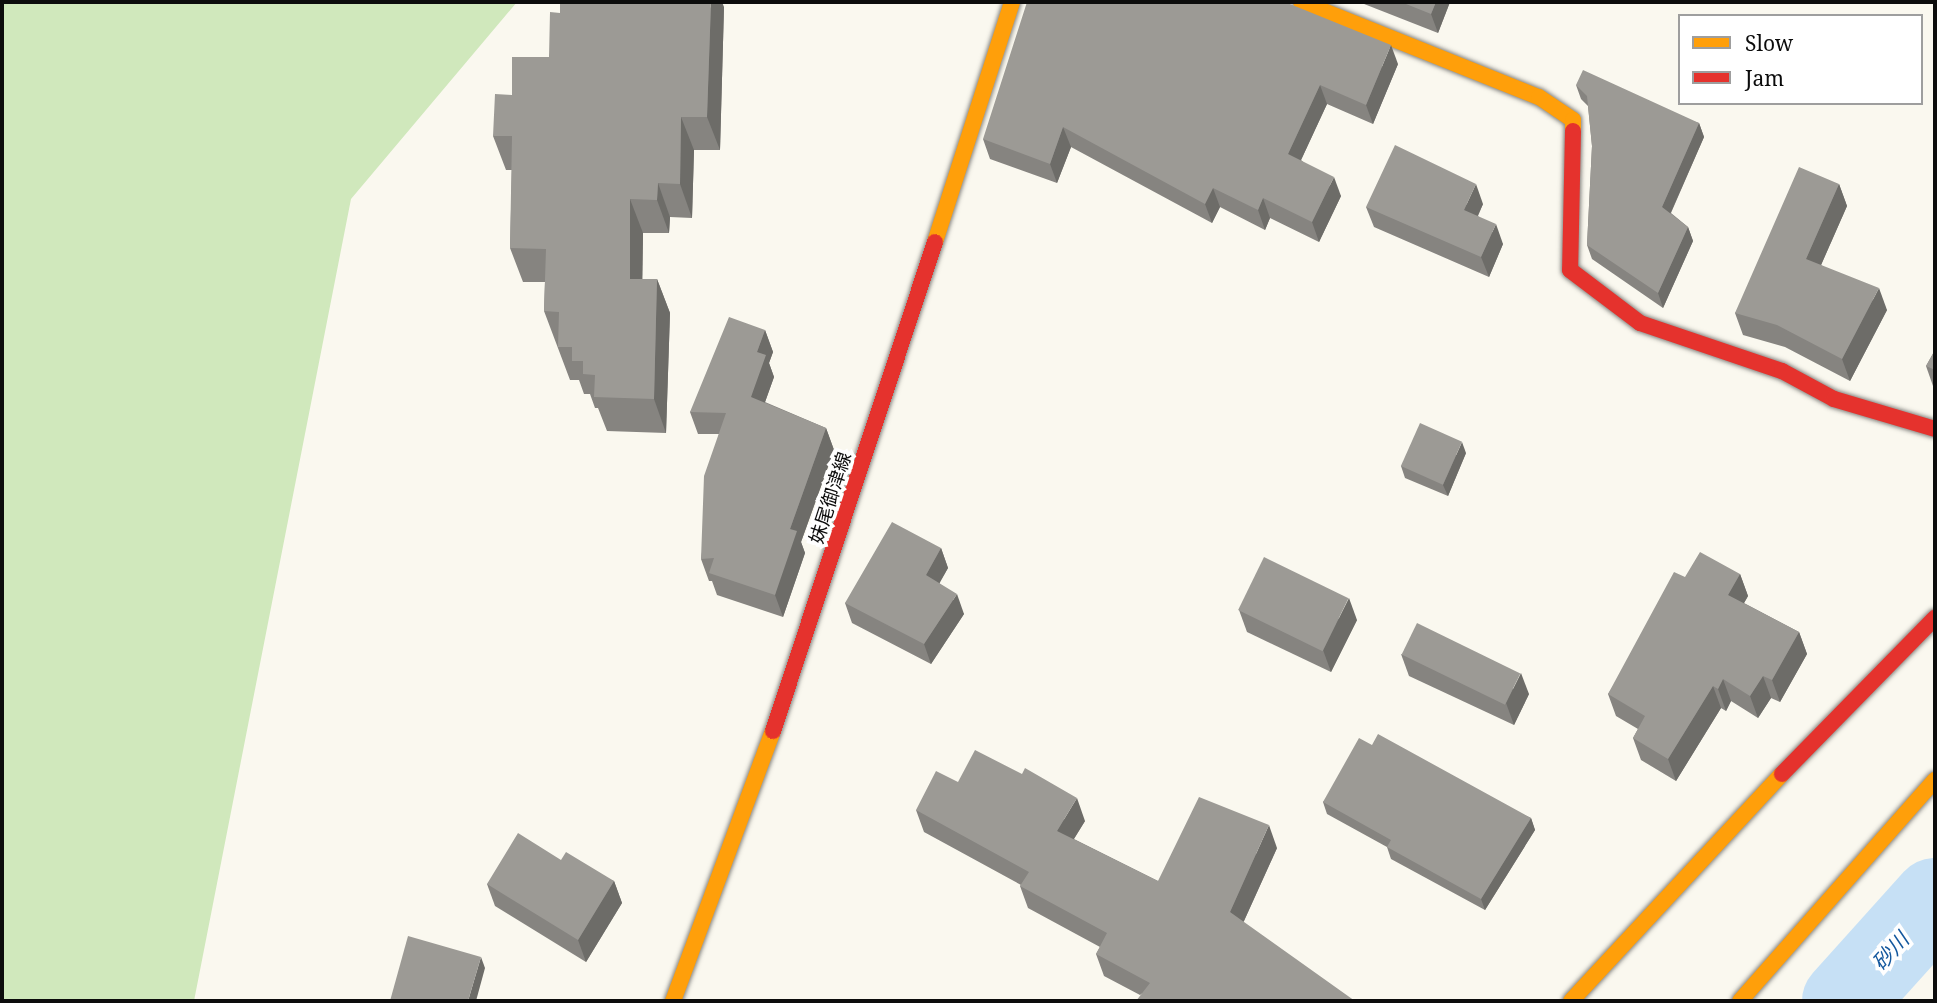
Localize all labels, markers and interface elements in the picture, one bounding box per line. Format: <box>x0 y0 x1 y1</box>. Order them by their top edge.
legend <box>1678 14 1923 105</box>
text: Slow <box>1745 29 1793 57</box>
text: Jam <box>1745 64 1784 92</box>
street label: 妹尾御津線 <box>805 449 857 547</box>
water label: 砂川 <box>1867 927 1913 975</box>

